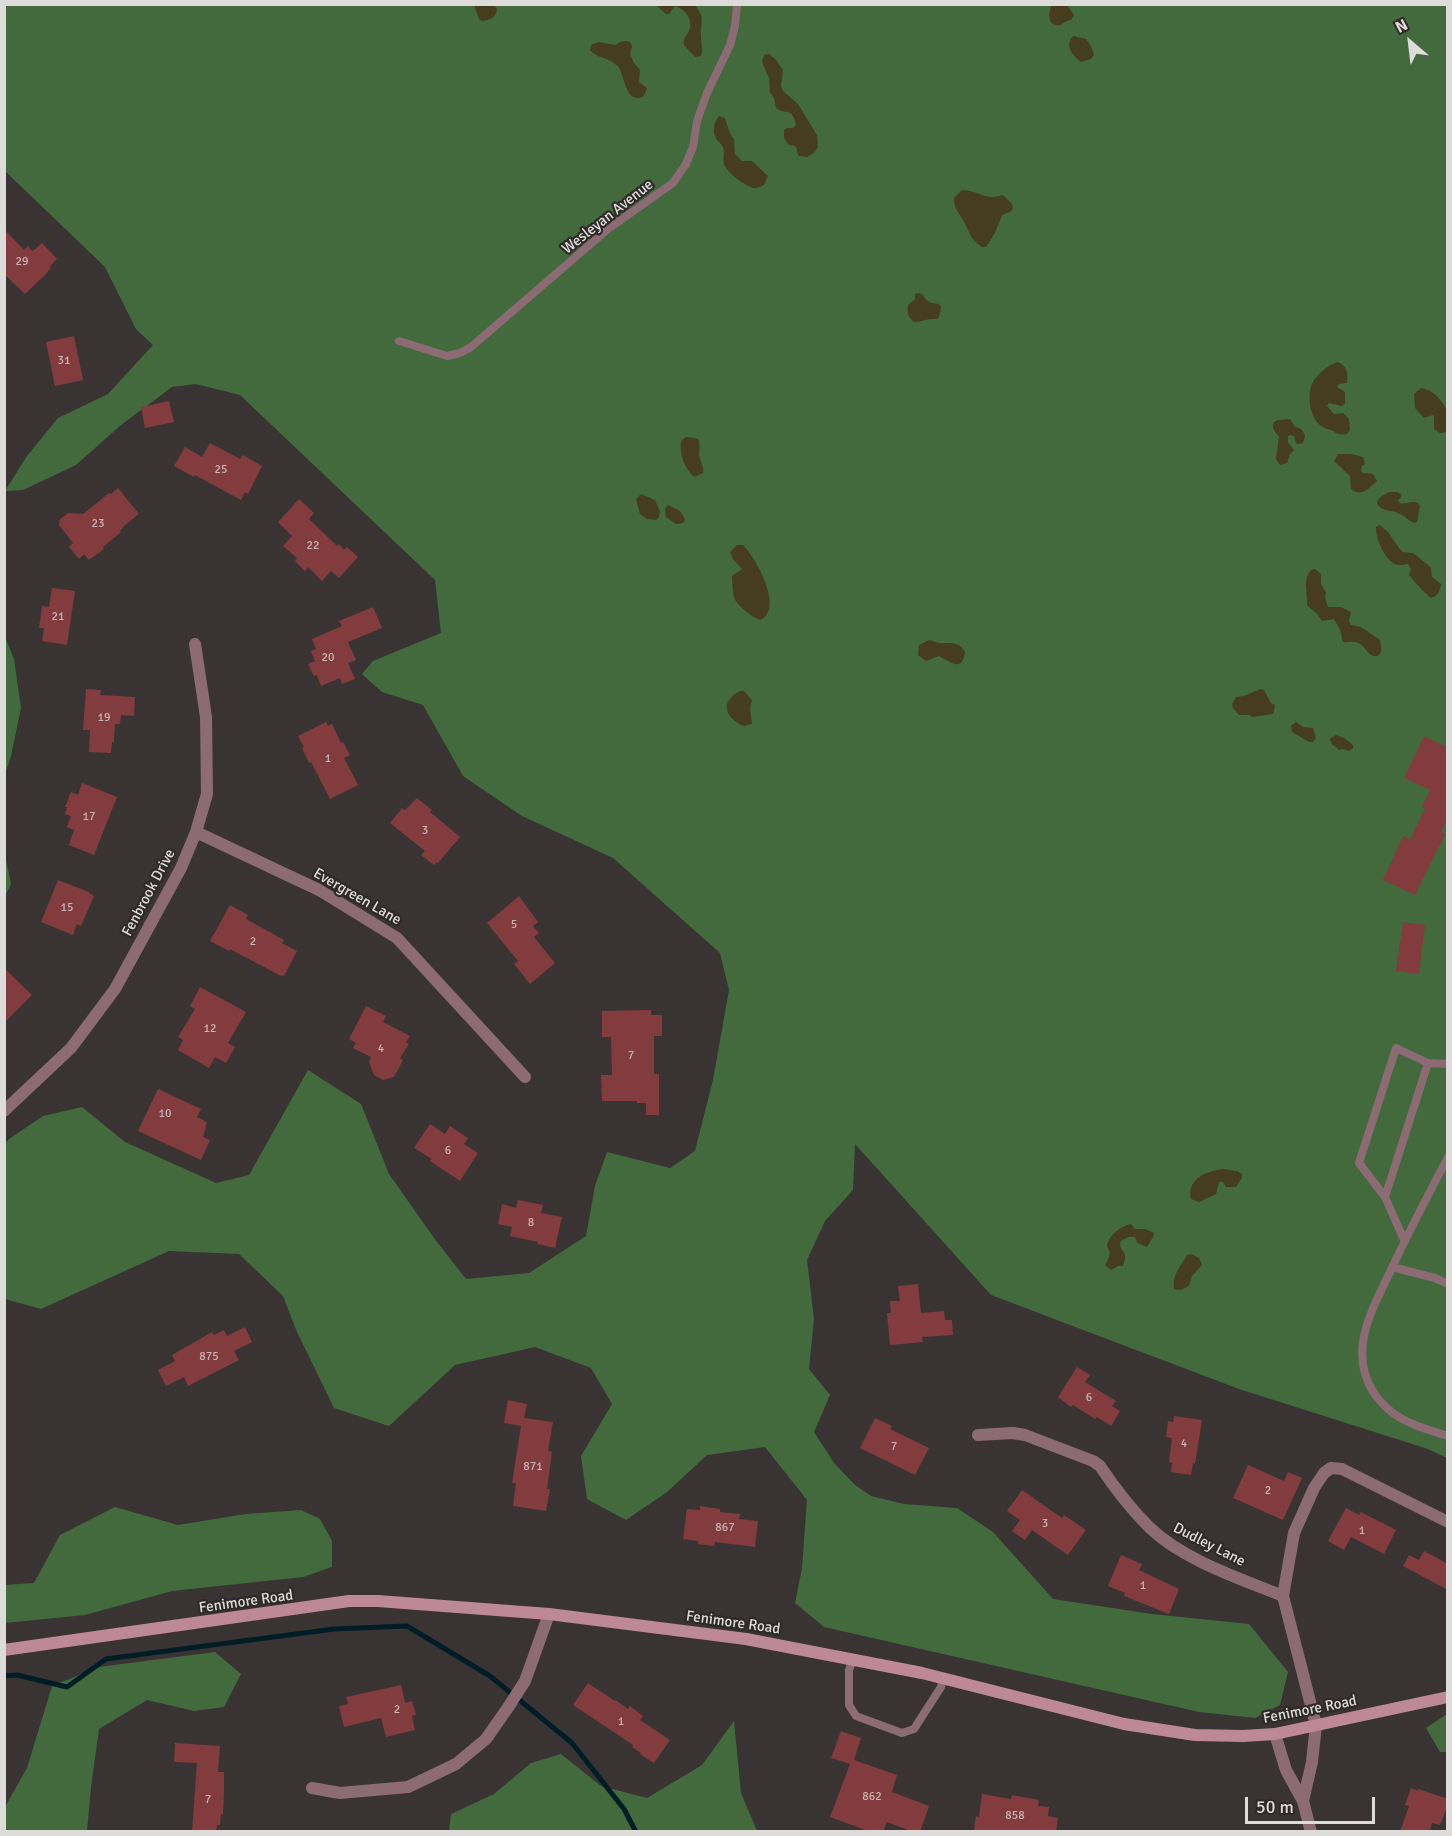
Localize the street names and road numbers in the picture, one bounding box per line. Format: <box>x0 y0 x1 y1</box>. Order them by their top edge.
street label: Wesleyan Avenue <box>559 176 657 258</box>
street label: Fenbrook Drive <box>118 846 180 940</box>
street label: Evergreen Lane <box>310 865 404 929</box>
street label: Dudley Lane <box>1170 1519 1248 1571</box>
street label: Fenimore Road <box>198 1586 294 1618</box>
street label: Fenimore Road <box>685 1607 781 1639</box>
street label: Fenimore Road <box>1262 1692 1358 1728</box>

